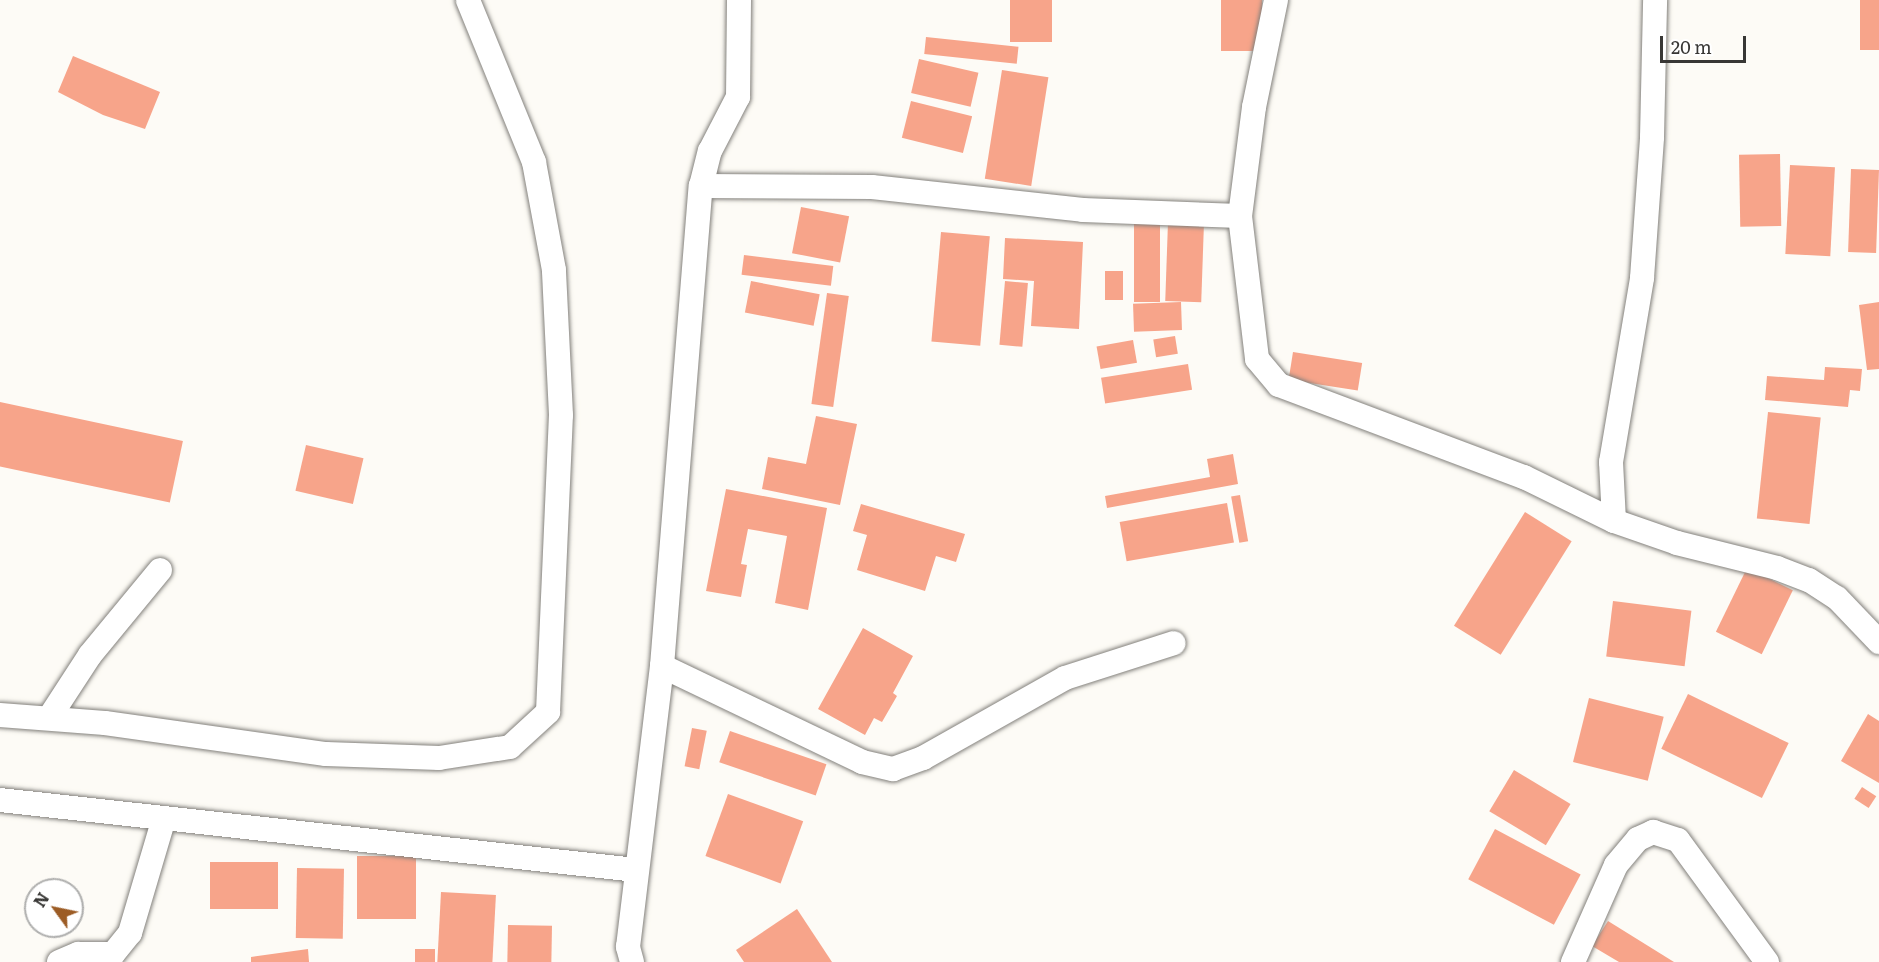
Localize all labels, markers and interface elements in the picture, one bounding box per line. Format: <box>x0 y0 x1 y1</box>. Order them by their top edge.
scale bar <box>1663 24 1748 62</box>
text: 20 m <box>1671 33 1712 60</box>
north arrow <box>24 878 84 938</box>
text: N <box>27 887 54 911</box>

